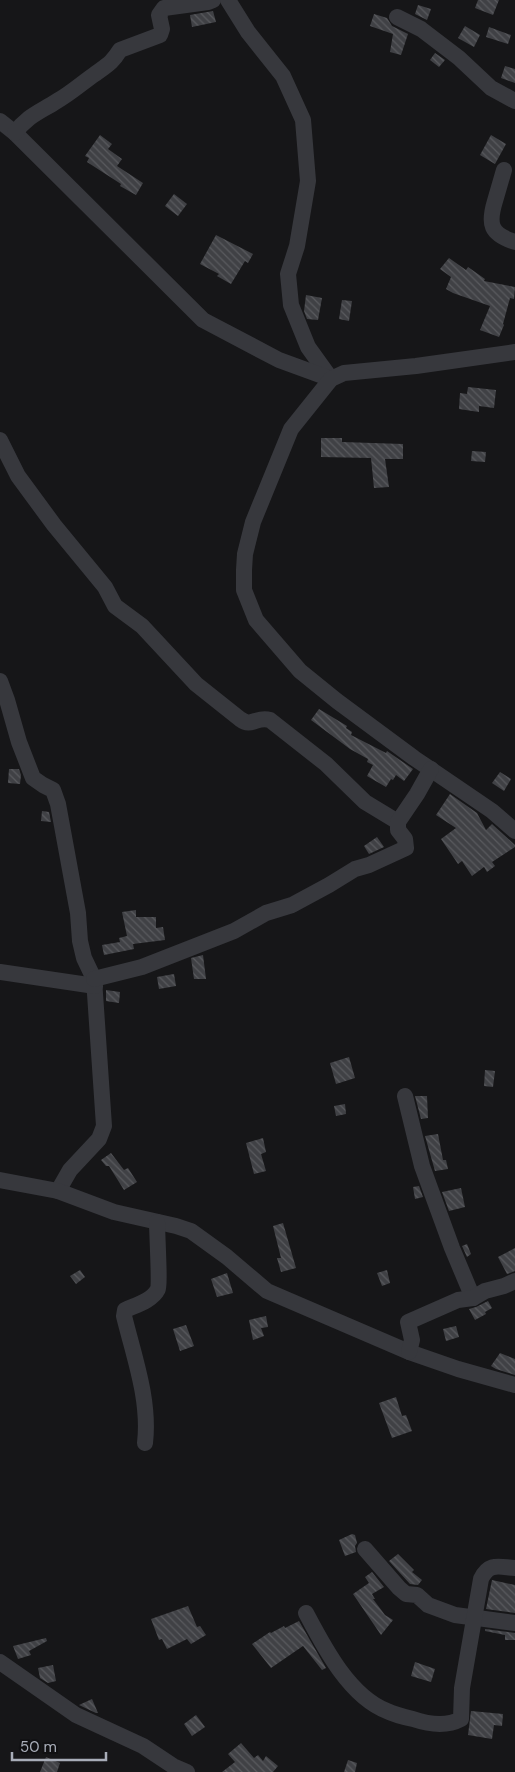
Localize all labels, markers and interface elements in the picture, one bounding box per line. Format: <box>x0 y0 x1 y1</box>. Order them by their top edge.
scale bar <box>12 1730 106 1762</box>
text: 50 m <box>20 1737 57 1757</box>

